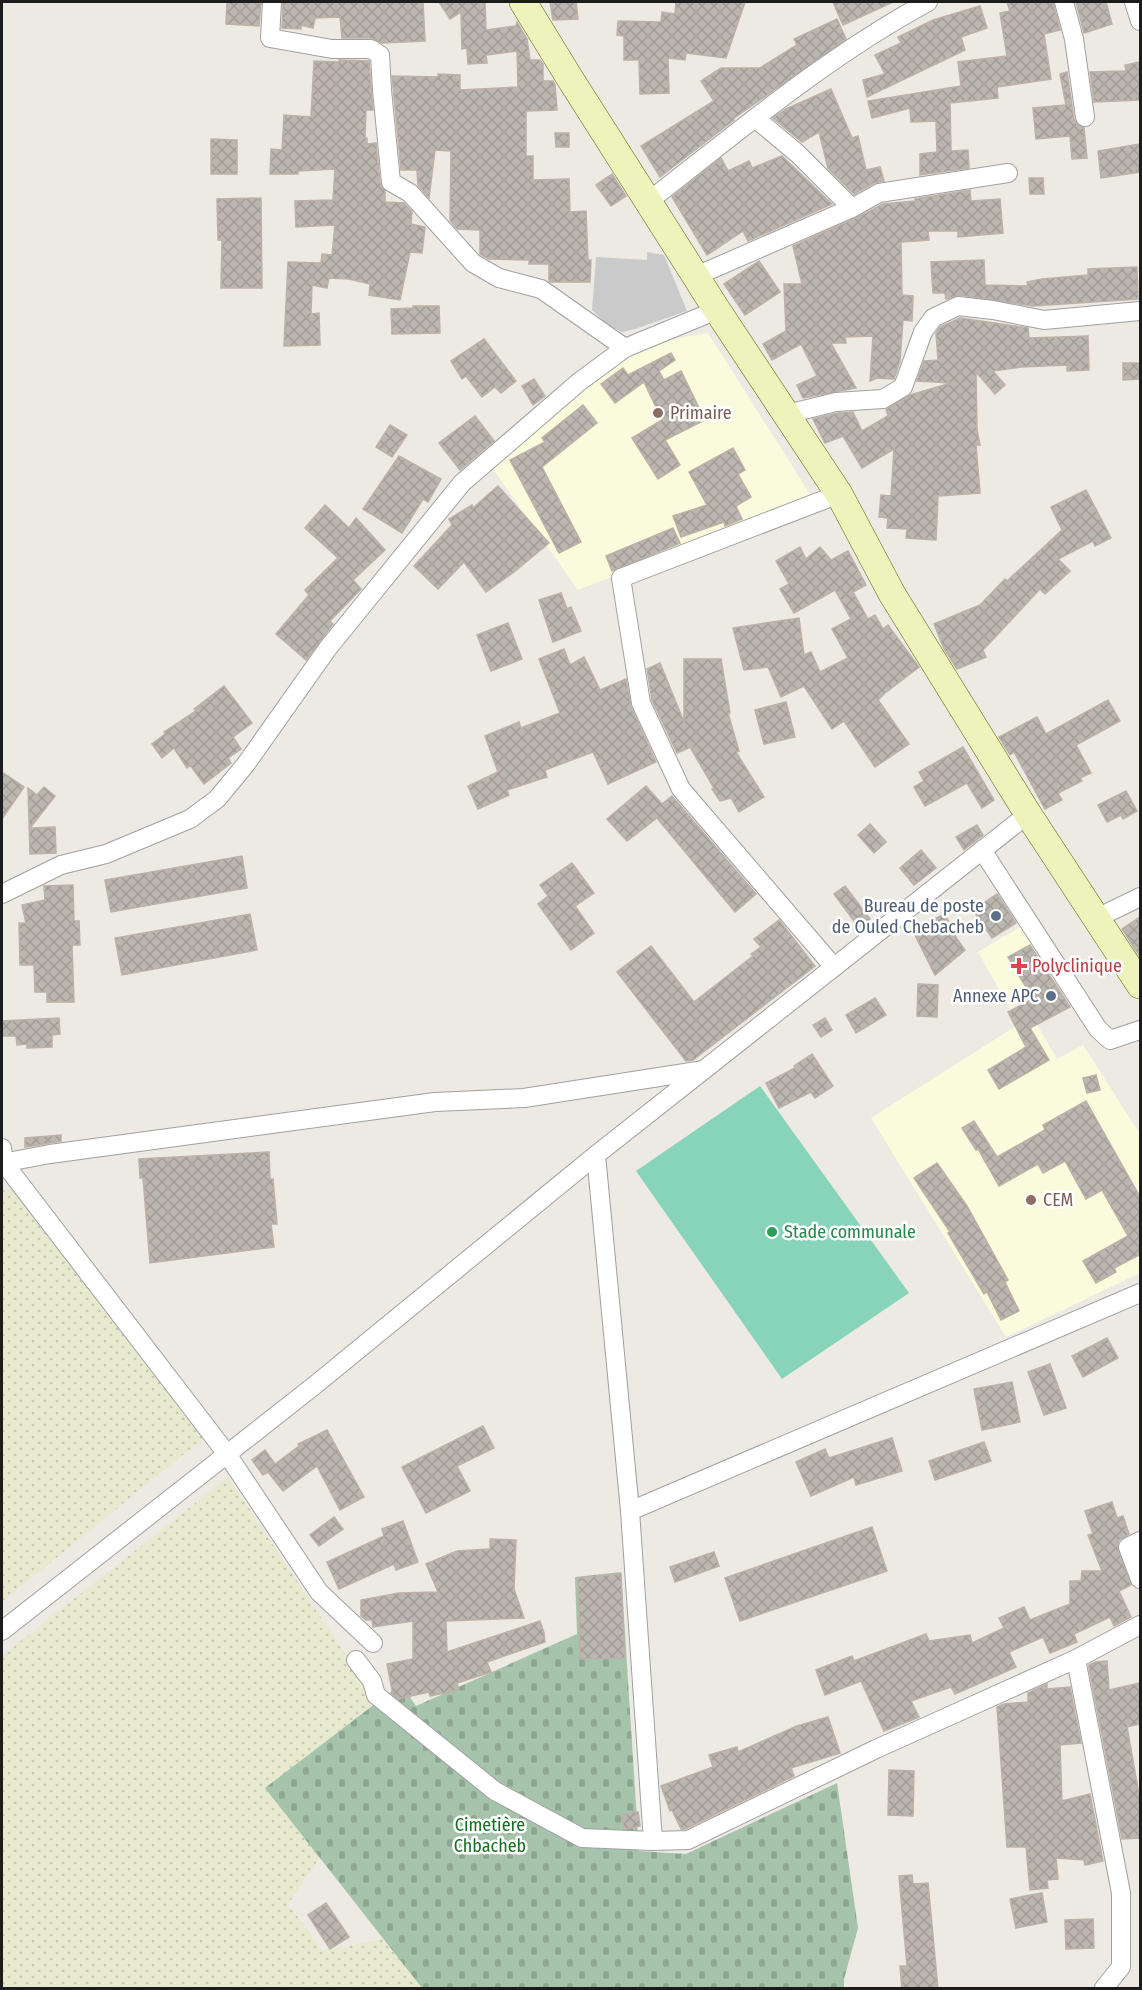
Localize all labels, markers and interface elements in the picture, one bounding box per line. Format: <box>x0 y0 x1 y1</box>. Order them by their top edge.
place label: Primaire <box>670 402 732 424</box>
marker: Primaire <box>651 406 665 420</box>
place label: Bureau de poste de Ouled Chebacheb <box>832 895 984 938</box>
marker: Bureau de poste de Ouled Chebacheb <box>989 909 1003 923</box>
place label: Polyclinique <box>1032 955 1122 977</box>
marker: Polyclinique <box>1010 957 1028 975</box>
place label: Annexe APC <box>953 985 1039 1007</box>
marker: Annexe APC <box>1044 989 1058 1003</box>
place label: CEM <box>1043 1189 1073 1211</box>
marker: CEM <box>1024 1193 1038 1207</box>
place label: Stade communale <box>784 1221 916 1243</box>
marker: Stade communale <box>765 1225 779 1239</box>
park label: Cimetière Chbacheb <box>454 1814 526 1857</box>

